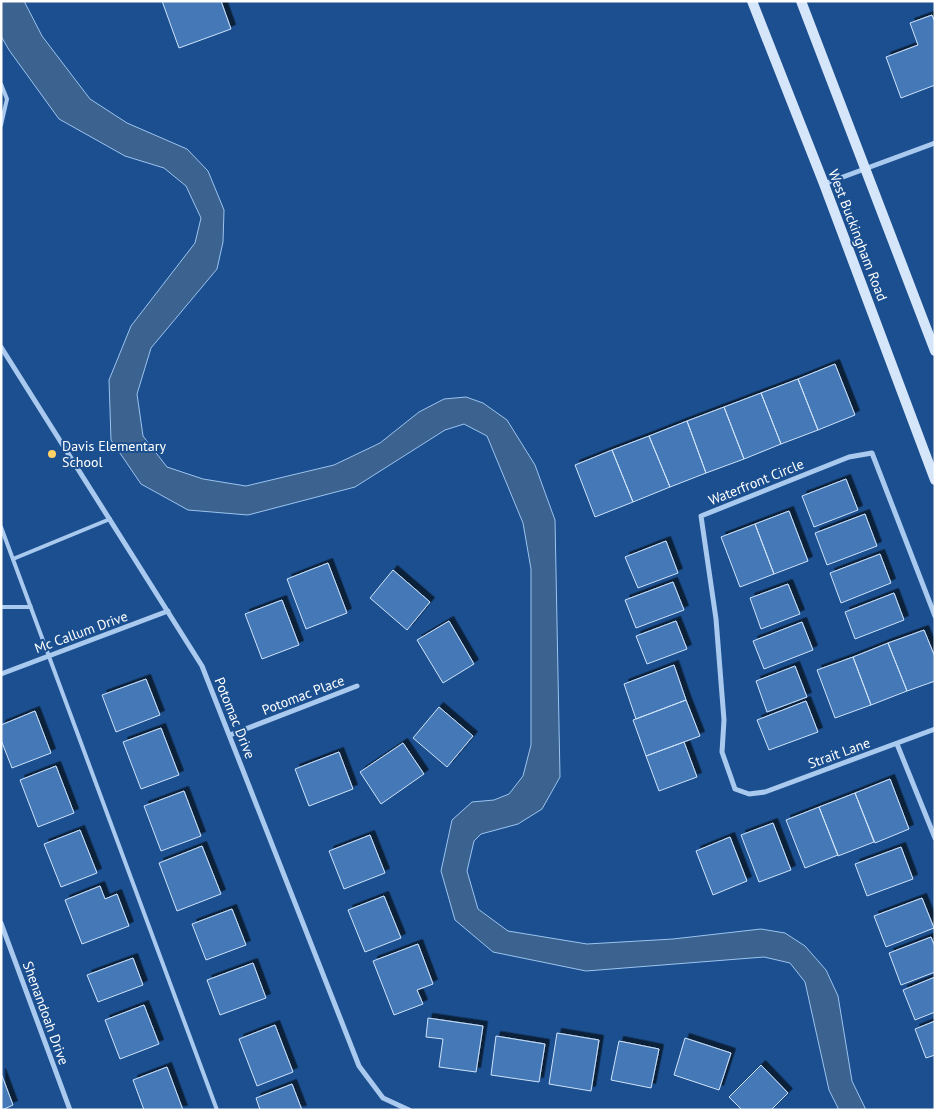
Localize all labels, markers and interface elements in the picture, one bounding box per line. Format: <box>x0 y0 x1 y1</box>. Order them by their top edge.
street label: West Buckingham Road <box>825 167 891 303</box>
place label: Davis Elementary School <box>62 437 167 471</box>
marker: Davis Elementary School <box>46 448 58 460</box>
street label: Waterfront Circle <box>706 455 806 509</box>
street label: Mc Callum Drive <box>32 607 130 657</box>
street label: Potomac Place <box>259 671 347 719</box>
street label: Potomac Drive <box>210 675 260 761</box>
street label: Strait Lane <box>805 733 873 773</box>
street label: Shenandoah Drive <box>19 959 73 1067</box>

